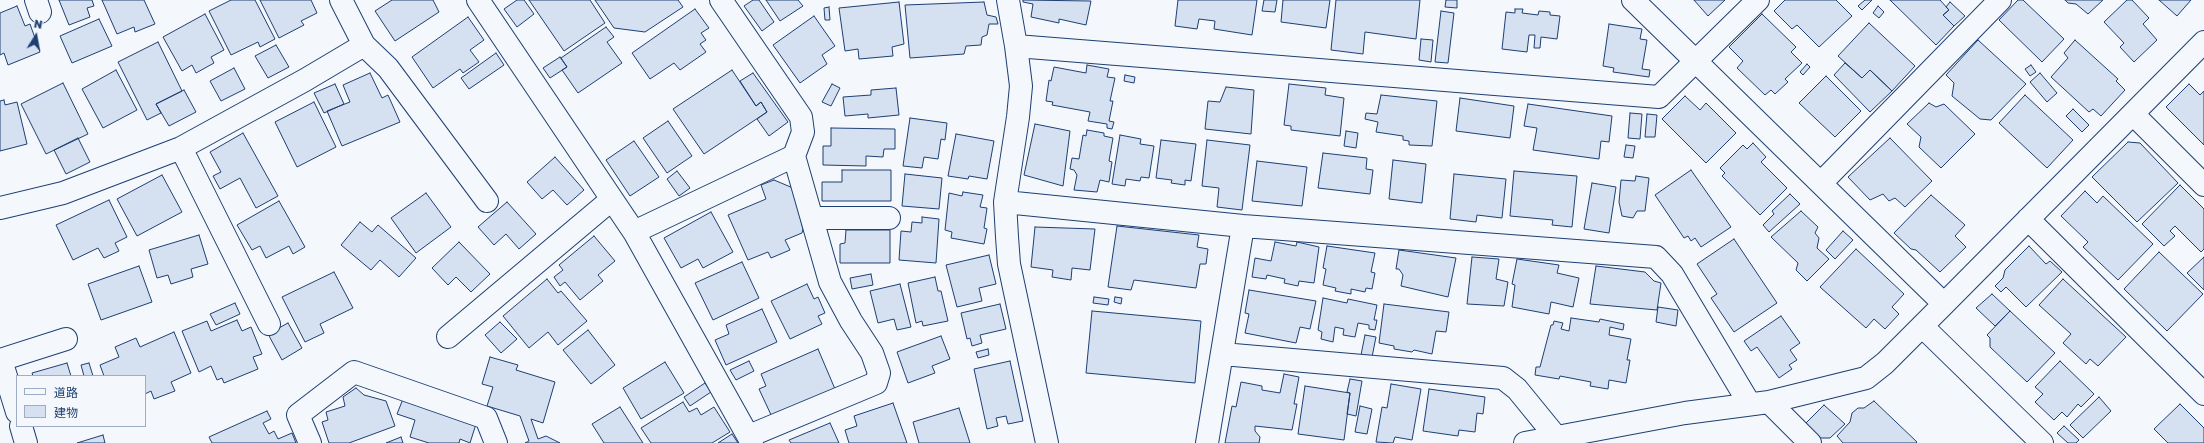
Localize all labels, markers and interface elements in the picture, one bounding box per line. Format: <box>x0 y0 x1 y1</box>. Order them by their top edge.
north arrow <box>16 16 56 56</box>
text: N <box>33 17 44 31</box>
legend <box>16 375 146 427</box>
text: 道路 <box>54 385 78 400</box>
text: 建物 <box>54 405 78 420</box>

